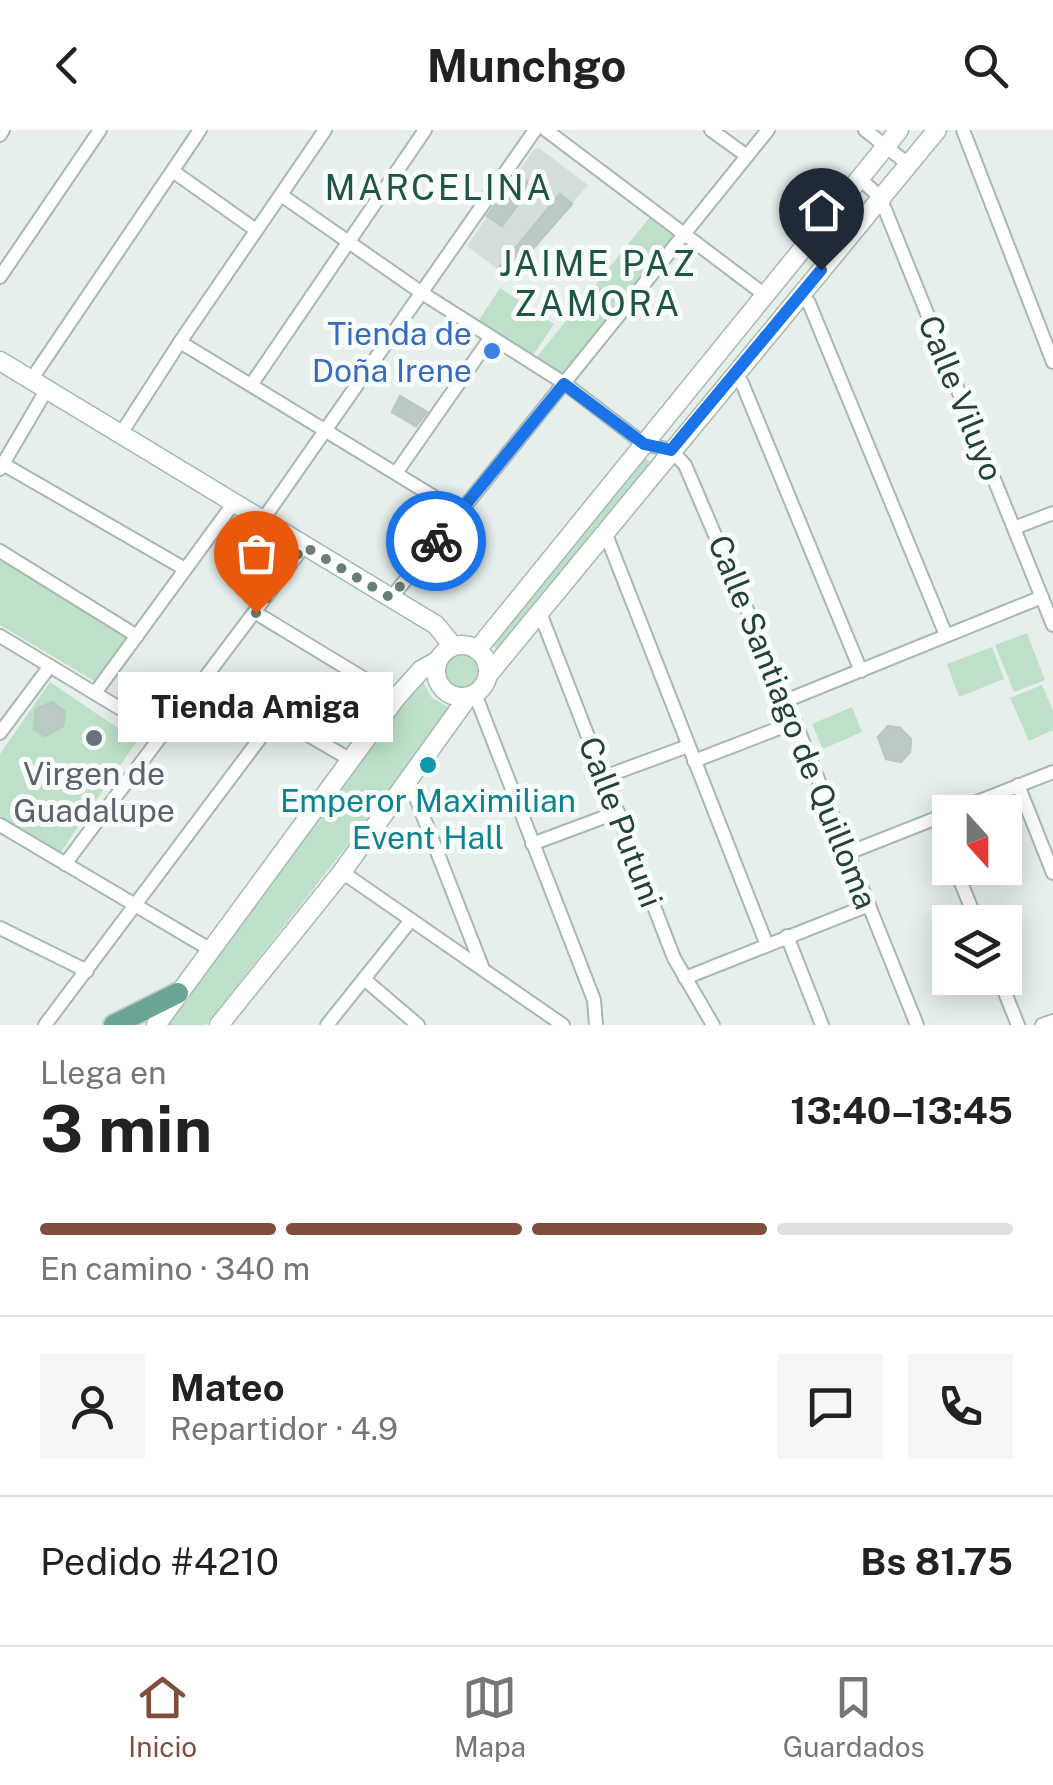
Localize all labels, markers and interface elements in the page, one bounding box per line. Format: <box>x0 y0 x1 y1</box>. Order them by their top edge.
icon: back <box>40 38 95 93</box>
icon: search <box>958 38 1013 93</box>
text: Munchgo <box>427 39 626 92</box>
district label: MARCELINA <box>324 167 554 208</box>
pin <box>779 168 864 271</box>
icon: home <box>794 183 849 238</box>
district label: JAIME PAZ ZAMORA <box>499 243 697 324</box>
street label: Calle Viluyo <box>911 310 1011 486</box>
place label: Tienda de Doña Irene <box>312 315 472 389</box>
marker: Tienda de Doña Irene <box>481 340 503 362</box>
courier <box>386 491 486 591</box>
pin <box>214 511 299 614</box>
icon: bike <box>409 514 464 569</box>
icon: bag <box>229 526 284 581</box>
street label: Calle Santiago de Quilloma <box>701 530 885 914</box>
callout: Tienda Amiga <box>119 673 394 743</box>
text: Tienda Amiga <box>151 688 360 725</box>
marker: Virgen de Guadalupe <box>83 727 105 749</box>
street label: Calle Putuni <box>572 732 670 912</box>
marker: Emperor Maximilian Event Hall <box>417 754 439 776</box>
place label: Virgen de Guadalupe <box>13 755 175 829</box>
place label: Emperor Maximilian Event Hall <box>280 782 576 856</box>
north arrow <box>932 795 1022 885</box>
map controls <box>932 795 1022 995</box>
button: layers <box>932 905 1022 995</box>
text: Llega en <box>40 1054 166 1091</box>
text: 13:40–13:45 <box>790 1088 1013 1133</box>
text: 3 min <box>40 1090 212 1167</box>
text: En camino · 340 m <box>40 1250 310 1287</box>
button: person <box>40 1354 145 1459</box>
button: chat <box>778 1354 883 1459</box>
button: phone <box>908 1354 1013 1459</box>
text: Mateo <box>170 1365 285 1410</box>
text: Repartidor · 4.9 <box>170 1410 398 1447</box>
text: Pedido #4210 <box>40 1539 279 1584</box>
text: Bs 81.75 <box>860 1539 1013 1584</box>
tab: Inicio <box>128 1670 197 1763</box>
tab: Mapa <box>454 1670 526 1763</box>
tab: Guardados <box>783 1670 925 1763</box>

